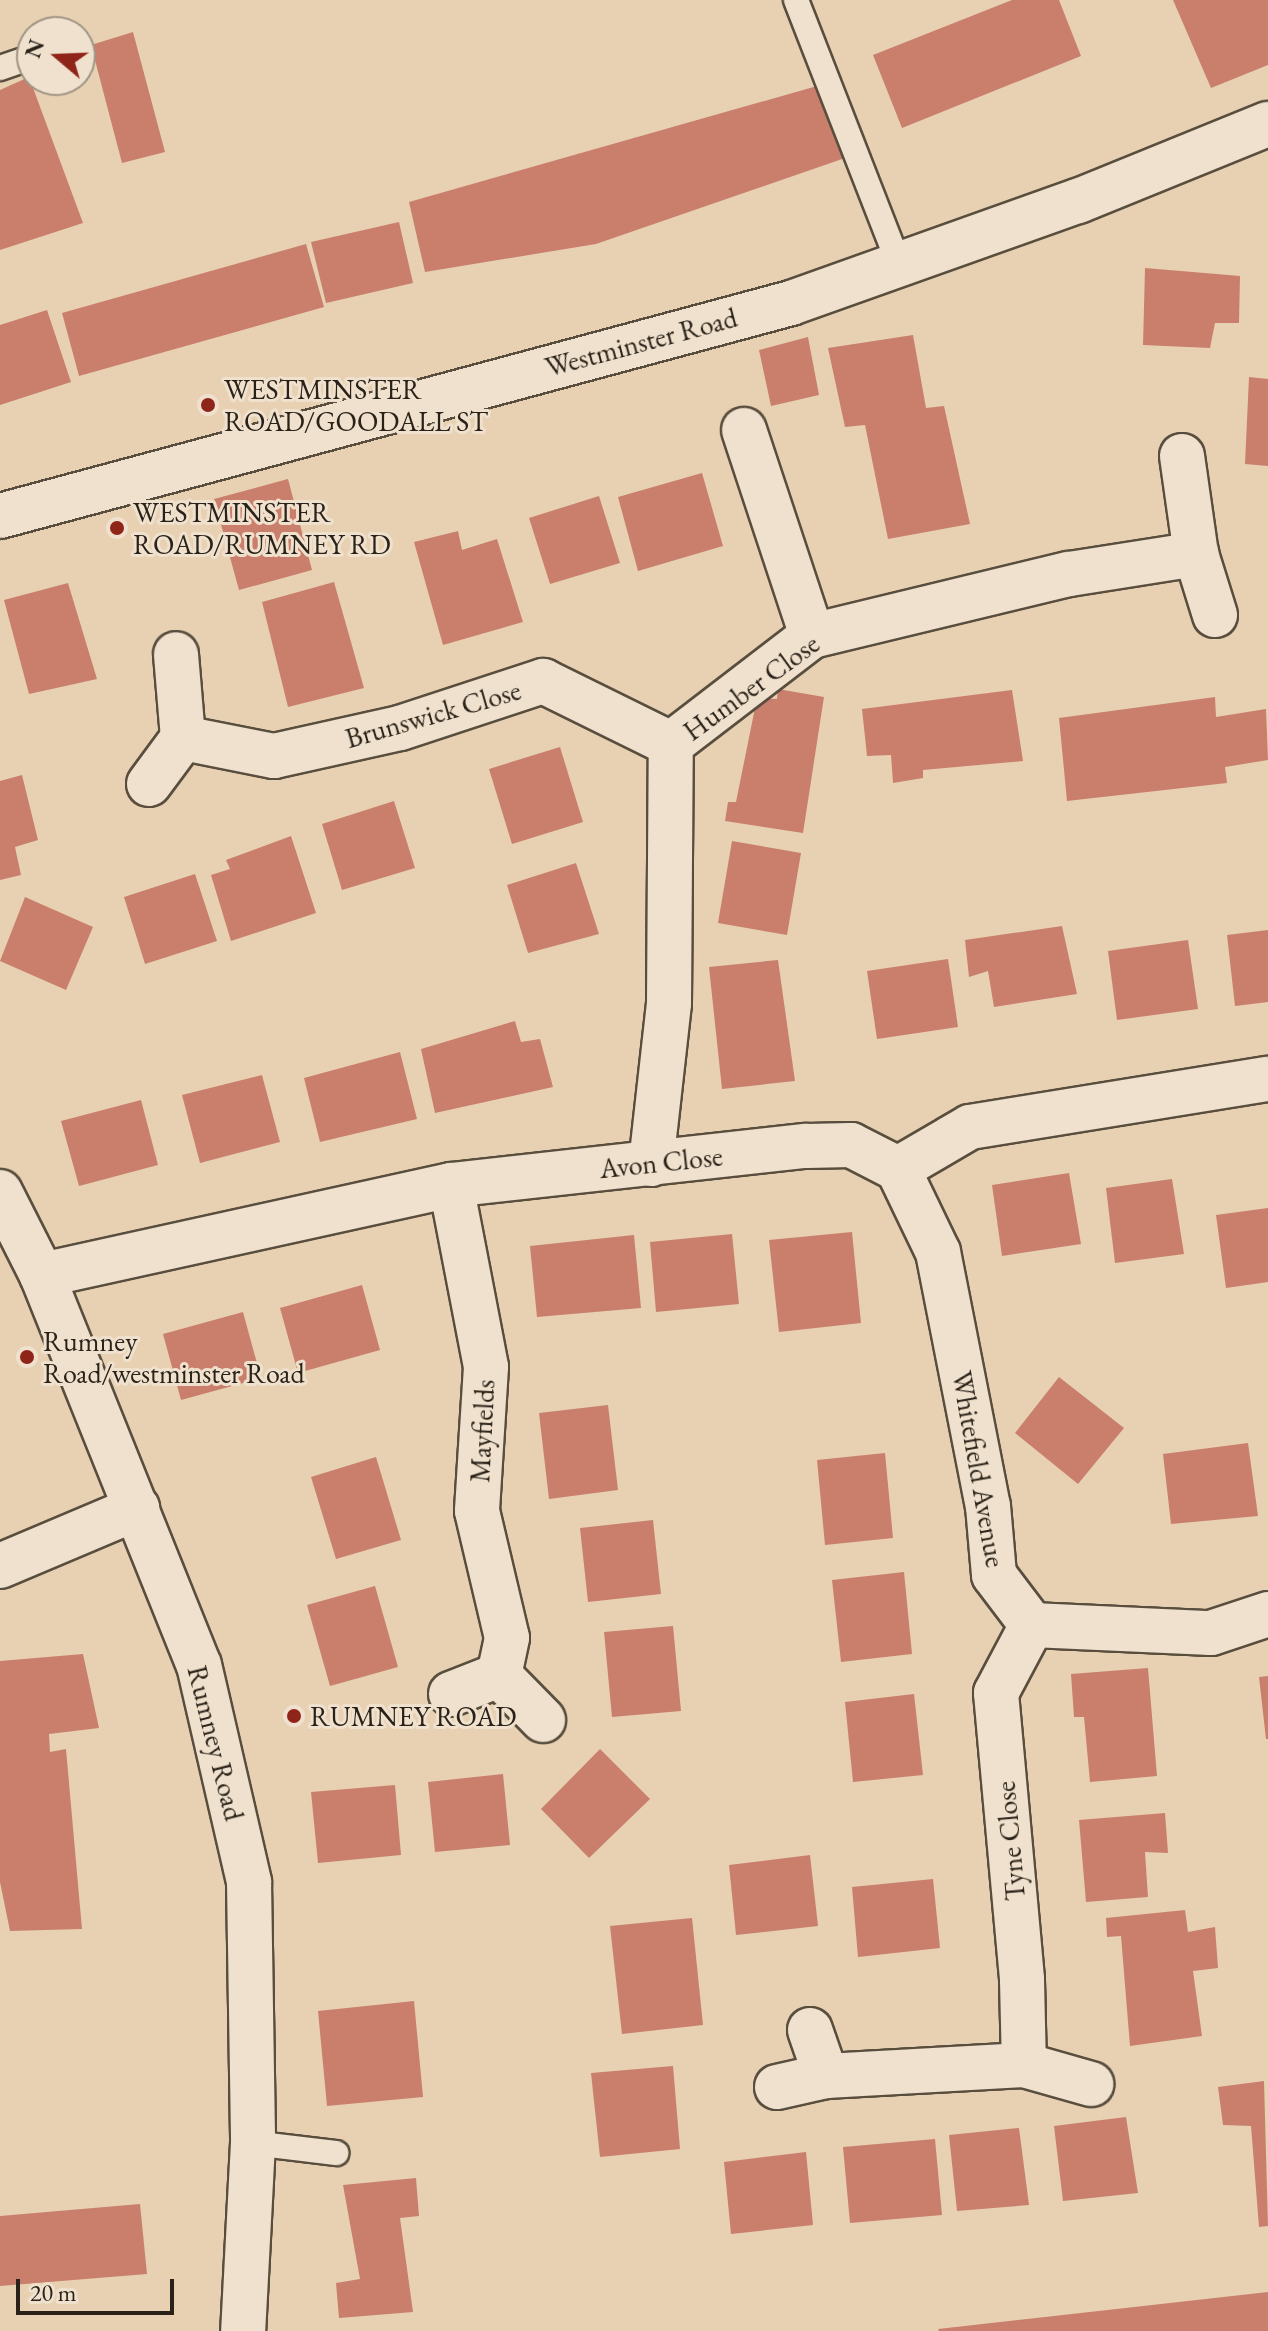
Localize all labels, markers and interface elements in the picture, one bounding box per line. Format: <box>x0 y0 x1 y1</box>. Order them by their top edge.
north arrow <box>16 16 96 96</box>
text: N <box>18 36 51 62</box>
street label: Westminster Road <box>541 300 741 384</box>
place label: WESTMINSTER ROAD/GOODALL ST <box>224 372 488 438</box>
marker: WESTMINSTER ROAD/GOODALL ST <box>199 396 217 414</box>
place label: WESTMINSTER ROAD/RUMNEY RD <box>133 495 391 561</box>
marker: WESTMINSTER ROAD/RUMNEY RD <box>108 519 126 537</box>
street label: Humber Close <box>676 626 826 748</box>
street label: Brunswick Close <box>341 673 525 755</box>
street label: Avon Close <box>598 1139 724 1185</box>
place label: Rumney Road/westminster Road <box>43 1324 305 1390</box>
marker: Rumney Road/westminster Road <box>18 1348 36 1366</box>
street label: Whitefield Avenue <box>945 1368 1013 1570</box>
street label: Mayfields <box>463 1379 501 1483</box>
street label: Rumney Road <box>181 1662 251 1824</box>
place label: RUMNEY ROAD <box>310 1699 517 1733</box>
marker: RUMNEY ROAD <box>285 1707 303 1725</box>
street label: Tyne Close <box>988 1780 1032 1902</box>
scale bar <box>20 2263 178 2313</box>
text: 20 m <box>30 2277 77 2308</box>

